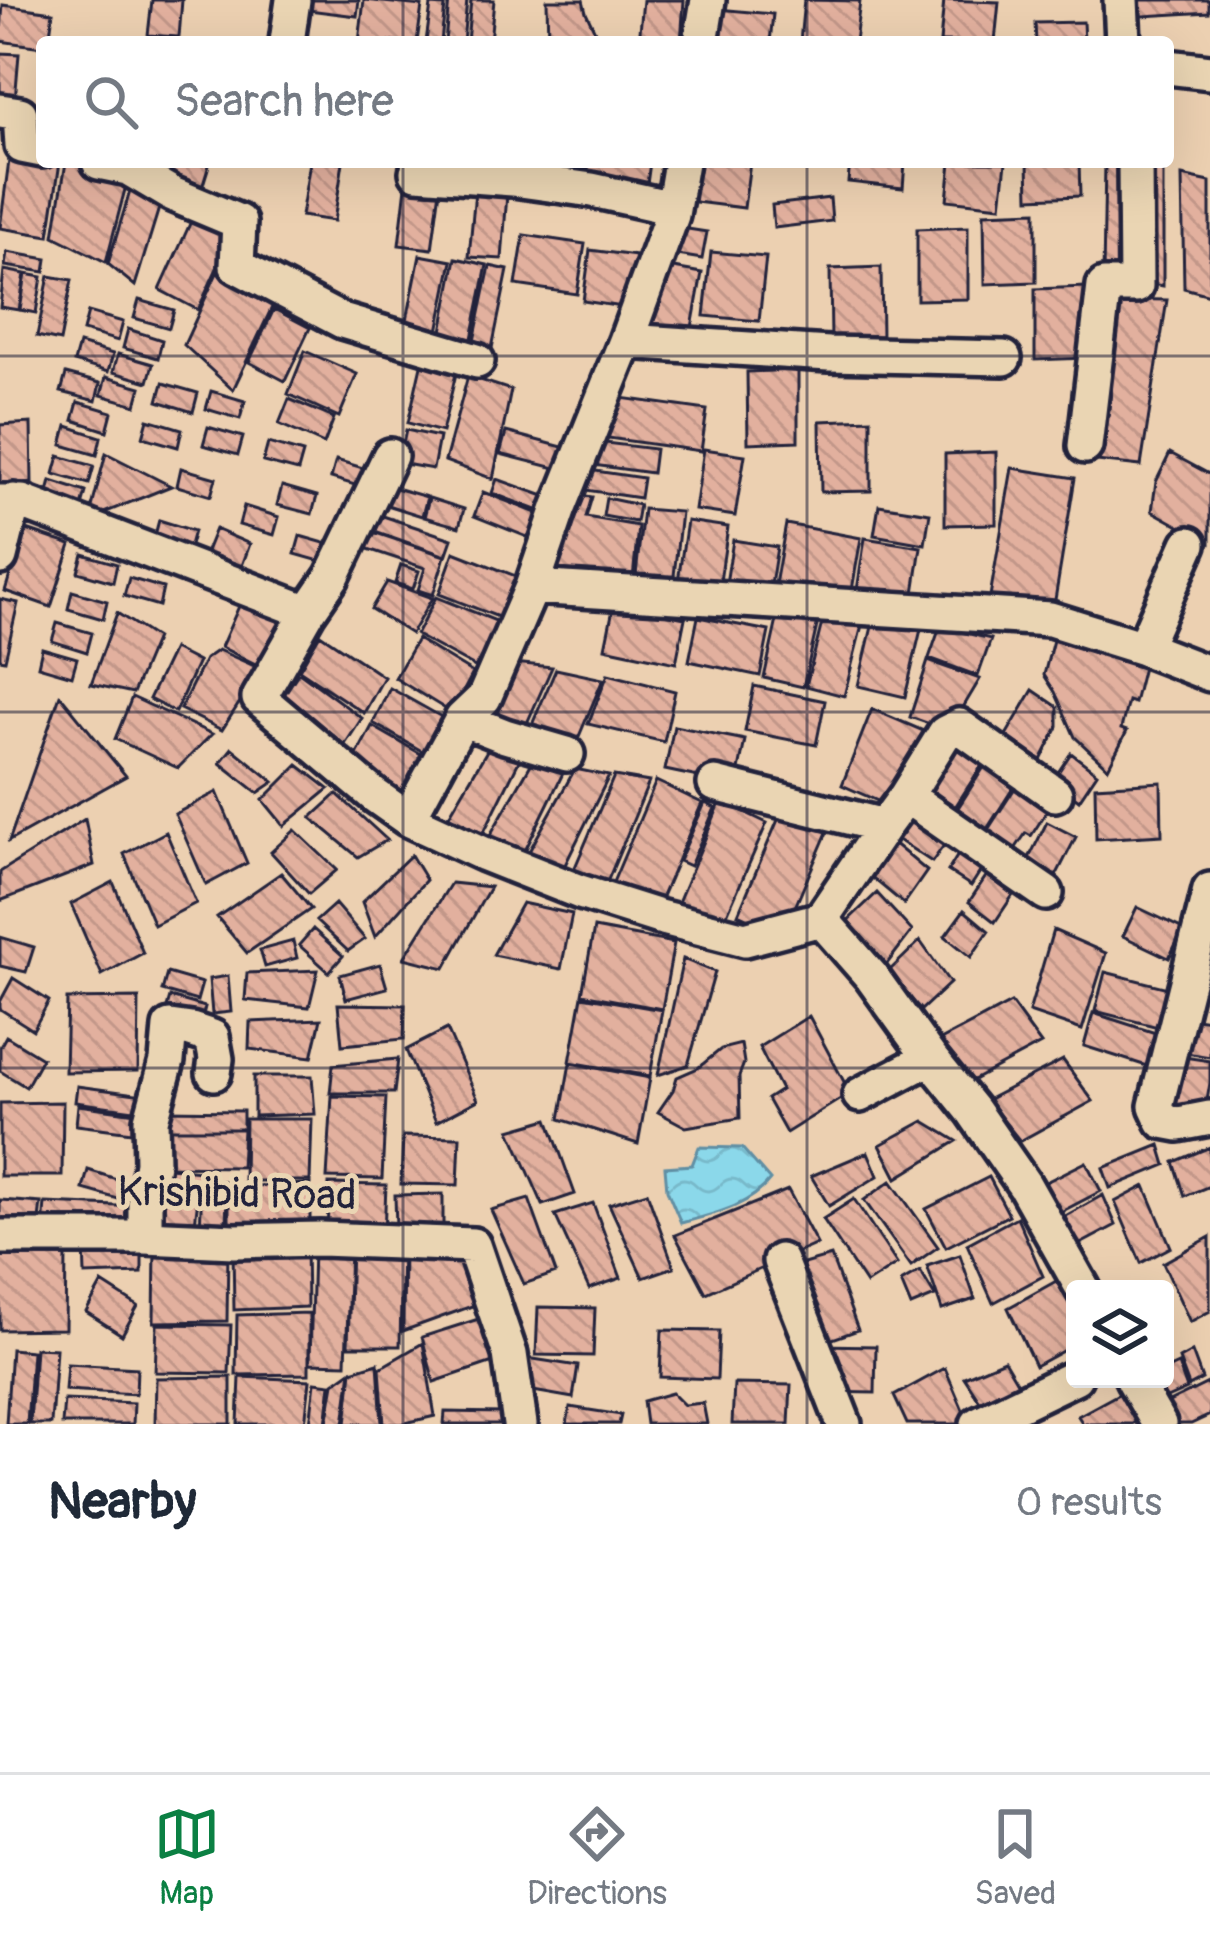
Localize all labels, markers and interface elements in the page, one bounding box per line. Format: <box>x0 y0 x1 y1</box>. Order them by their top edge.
search box <box>36 36 1174 168</box>
icon: search <box>78 69 144 135</box>
text: Search here <box>174 74 394 130</box>
street label: Krishibid Road <box>117 1166 357 1222</box>
map controls <box>1066 1280 1174 1388</box>
button: layers <box>1066 1280 1174 1388</box>
text: Nearby <box>48 1470 196 1534</box>
text: 0 results <box>1016 1478 1162 1527</box>
tab: Map <box>154 1801 220 1914</box>
tab: Directions <box>527 1801 667 1914</box>
tab: Saved <box>974 1801 1056 1914</box>

